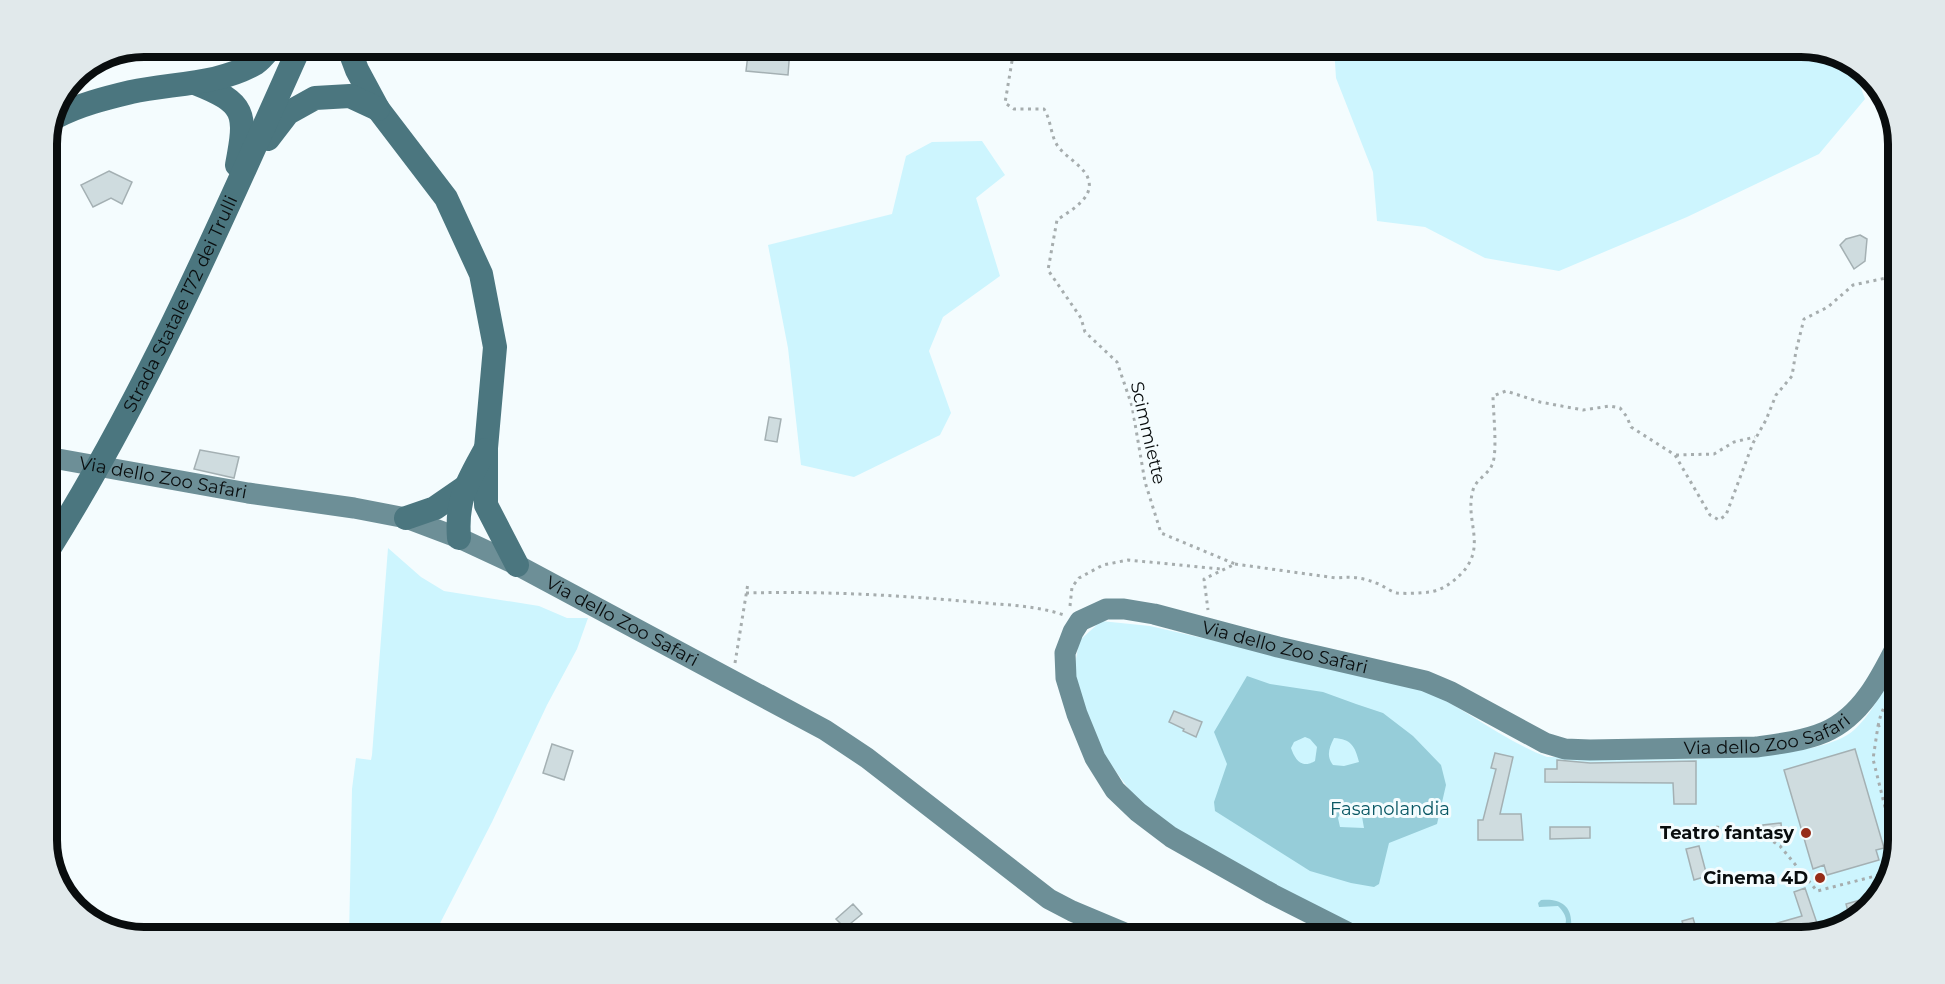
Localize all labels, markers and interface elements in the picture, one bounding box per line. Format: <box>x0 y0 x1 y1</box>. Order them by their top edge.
street label: Strada Statale 172 dei Trulli <box>118 192 242 416</box>
street label: Scimmiette <box>1126 380 1171 487</box>
street label: Via dello Zoo Safari <box>77 452 249 504</box>
street label: Via dello Zoo Safari <box>542 571 702 671</box>
street label: Via dello Zoo Safari <box>1199 616 1370 678</box>
street label: Via dello Zoo Safari <box>1683 709 1855 759</box>
park label: Fasanolandia <box>1330 798 1450 820</box>
place label: Teatro fantasy <box>1660 822 1794 844</box>
marker: Teatro fantasy <box>1799 826 1813 840</box>
place label: Cinema 4D <box>1703 867 1808 889</box>
marker: Cinema 4D <box>1813 871 1827 885</box>

